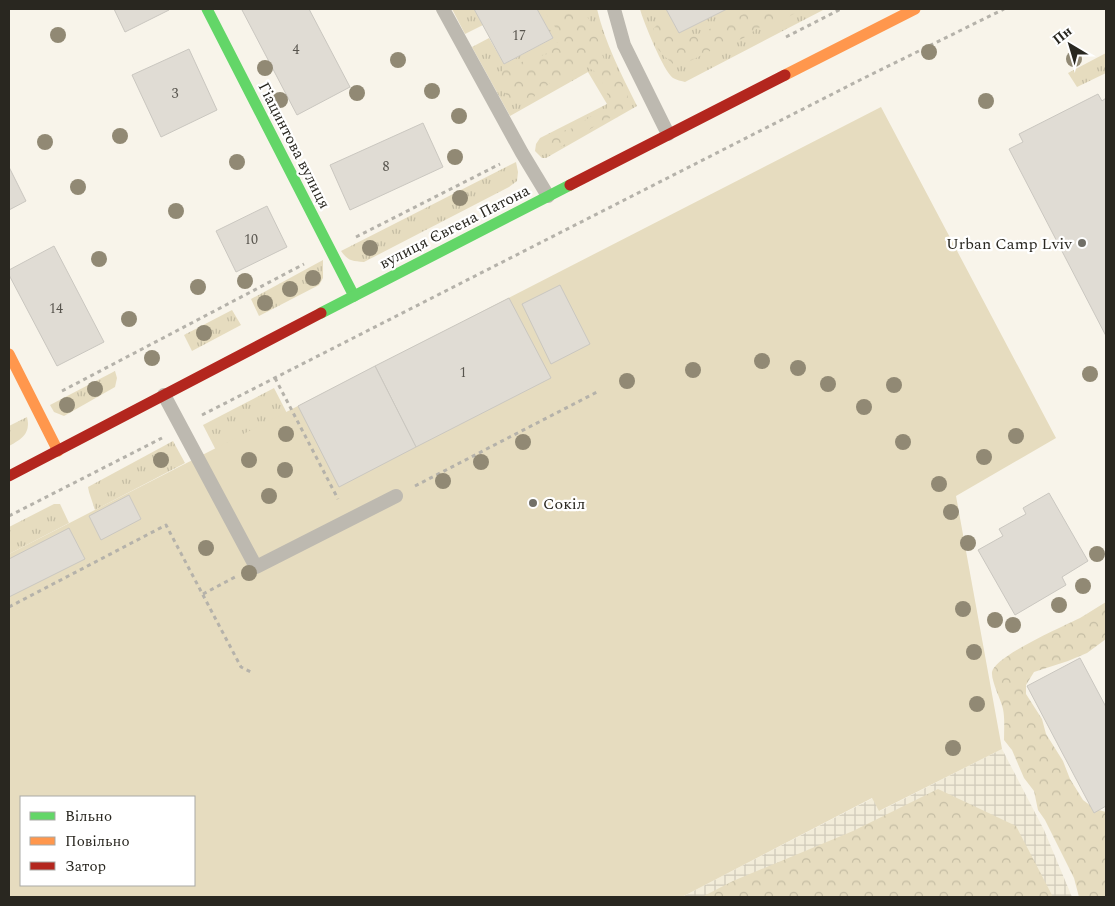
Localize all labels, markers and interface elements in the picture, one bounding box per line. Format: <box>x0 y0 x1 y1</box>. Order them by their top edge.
north arrow <box>1045 20 1095 70</box>
text: Пн <box>1048 21 1077 50</box>
house number: 17 <box>512 25 526 46</box>
house number: 4 <box>293 39 300 60</box>
street label: Гіацинтова вулиця <box>252 78 337 213</box>
house number: 3 <box>172 83 179 104</box>
house number: 8 <box>383 156 390 177</box>
street label: вулиця Євгена Патона <box>375 178 534 275</box>
house number: 10 <box>244 229 258 250</box>
place label: Urban Camp Lviv <box>946 232 1073 256</box>
marker: Urban Camp Lviv <box>1076 237 1088 249</box>
house number: 14 <box>49 298 63 319</box>
house number: 1 <box>460 362 467 383</box>
place label: Сокіл <box>543 492 585 516</box>
marker: Сокіл <box>527 497 539 509</box>
legend <box>20 796 195 886</box>
text: Вільно <box>65 805 112 828</box>
text: Повільно <box>65 830 130 853</box>
text: Затор <box>65 855 106 878</box>

